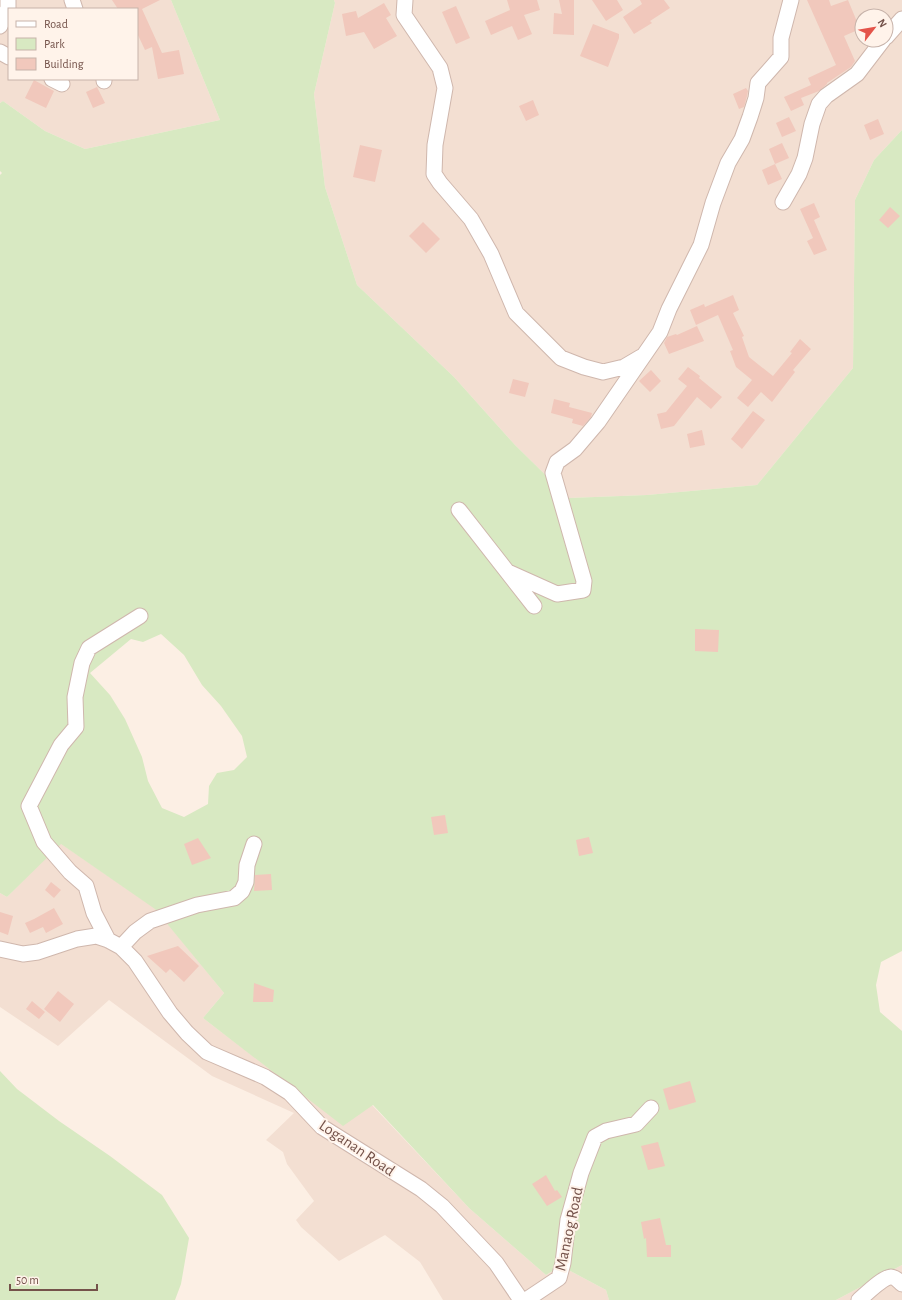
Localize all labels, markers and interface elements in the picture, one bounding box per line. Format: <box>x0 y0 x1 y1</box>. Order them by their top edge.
legend <box>8 8 138 80</box>
north arrow <box>854 8 894 48</box>
text: N <box>875 17 889 29</box>
text: Road <box>44 18 68 30</box>
text: Park <box>44 38 65 50</box>
text: Building <box>44 58 84 70</box>
street label: Loganan Road <box>316 1117 398 1179</box>
street label: Manaog Road <box>552 1186 586 1272</box>
scale bar <box>10 1266 97 1292</box>
text: 50 m <box>16 1274 39 1286</box>

